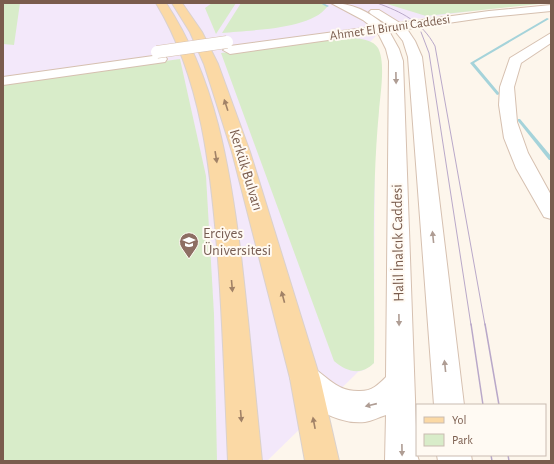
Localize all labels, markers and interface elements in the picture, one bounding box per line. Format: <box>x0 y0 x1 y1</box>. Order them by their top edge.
street label: Ahmet El Biruni Caddesi <box>329 13 451 43</box>
one-way arrow <box>393 72 399 85</box>
one-way arrow <box>223 99 229 111</box>
street label: Kerkük Bulvarı <box>227 128 265 212</box>
one-way arrow <box>213 151 219 164</box>
street label: Halil İnalcık Caddesi <box>387 184 407 302</box>
place label: Erciyes Üniversitesi <box>203 226 271 258</box>
school or university icon: Erciyes Üniversitesi <box>178 231 200 259</box>
one-way arrow <box>429 231 436 243</box>
one-way arrow <box>228 280 235 292</box>
one-way arrow <box>280 290 286 302</box>
one-way arrow <box>396 314 403 326</box>
one-way arrow <box>442 360 449 372</box>
one-way arrow <box>364 402 376 408</box>
legend <box>416 404 546 456</box>
one-way arrow <box>238 410 244 422</box>
text: Yol <box>452 414 466 426</box>
one-way arrow <box>311 417 317 429</box>
text: Park <box>452 434 473 446</box>
one-way arrow <box>399 444 405 457</box>

